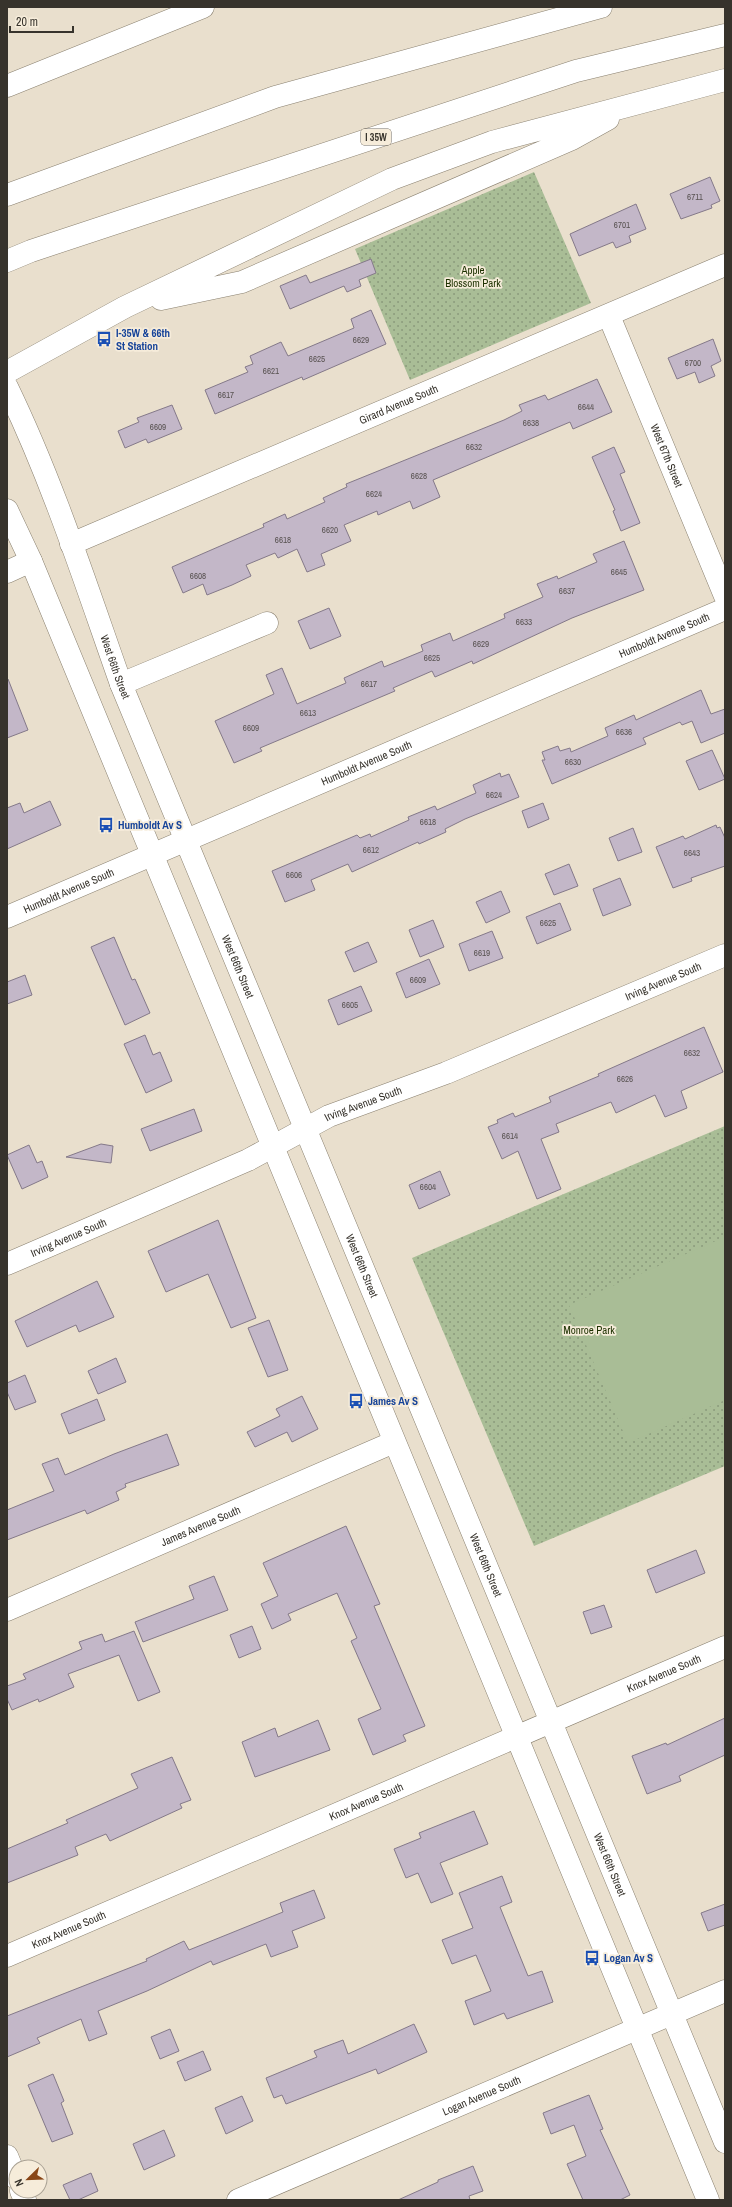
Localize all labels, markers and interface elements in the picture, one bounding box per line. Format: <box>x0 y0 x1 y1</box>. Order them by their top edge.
scale bar <box>10 8 73 34</box>
text: 20 m <box>16 14 38 30</box>
road number: I 35W <box>361 129 391 145</box>
house number: 6711 <box>687 191 703 203</box>
house number: 6701 <box>614 219 630 231</box>
park label: Apple Blossom Park <box>445 263 501 290</box>
place label: I-35W & 66th St Station <box>116 326 170 353</box>
bus stop icon: I-35W & 66th St Station <box>95 330 113 348</box>
house number: 6629 <box>353 334 369 346</box>
house number: 6625 <box>309 353 325 365</box>
house number: 6700 <box>685 357 701 369</box>
house number: 6621 <box>263 365 279 377</box>
street label: Girard Avenue South <box>357 381 440 427</box>
house number: 6617 <box>218 389 234 401</box>
house number: 6644 <box>578 401 594 413</box>
house number: 6638 <box>523 417 539 429</box>
house number: 6609 <box>150 421 166 433</box>
street label: West 67th Street <box>647 422 686 490</box>
house number: 6632 <box>466 441 482 453</box>
house number: 6628 <box>411 470 427 482</box>
house number: 6624 <box>366 488 382 500</box>
house number: 6620 <box>322 524 338 536</box>
house number: 6618 <box>275 534 291 546</box>
house number: 6645 <box>611 566 627 578</box>
house number: 6608 <box>190 570 206 582</box>
house number: 6637 <box>559 585 575 597</box>
street label: Humboldt Avenue South <box>617 609 712 661</box>
house number: 6633 <box>516 616 532 628</box>
street label: West 66th Street <box>97 633 134 701</box>
house number: 6629 <box>473 638 489 650</box>
house number: 6625 <box>424 652 440 664</box>
house number: 6617 <box>361 678 377 690</box>
house number: 6613 <box>300 707 316 719</box>
house number: 6609 <box>243 722 259 734</box>
house number: 6636 <box>616 726 632 738</box>
street label: Humboldt Avenue South <box>319 737 414 788</box>
house number: 6630 <box>565 756 581 768</box>
house number: 6624 <box>486 789 502 801</box>
bus stop icon: Humboldt Av S <box>97 816 115 834</box>
house number: 6618 <box>420 816 436 828</box>
place label: Humboldt Av S <box>118 818 182 832</box>
house number: 6612 <box>363 844 379 856</box>
house number: 6643 <box>684 847 700 859</box>
street label: Humboldt Avenue South <box>21 865 116 916</box>
house number: 6606 <box>286 869 302 881</box>
house number: 6625 <box>540 917 556 929</box>
street label: West 66th Street <box>219 933 258 1001</box>
house number: 6619 <box>474 947 490 959</box>
street label: Irving Avenue South <box>623 959 703 1003</box>
house number: 6609 <box>410 974 426 986</box>
house number: 6605 <box>342 999 358 1011</box>
house number: 6632 <box>684 1047 700 1059</box>
house number: 6626 <box>617 1073 633 1085</box>
street label: Irving Avenue South <box>322 1083 404 1124</box>
house number: 6614 <box>502 1130 518 1142</box>
house number: 6604 <box>420 1181 436 1193</box>
street label: Irving Avenue South <box>28 1215 109 1260</box>
street label: West 66th Street <box>343 1232 382 1300</box>
park label: Monroe Park <box>563 1323 615 1337</box>
bus stop icon: James Av S <box>347 1392 365 1410</box>
place label: James Av S <box>368 1394 418 1408</box>
street label: James Avenue South <box>159 1503 242 1549</box>
street label: West 66th Street <box>467 1531 506 1599</box>
street label: Knox Avenue South <box>625 1651 703 1695</box>
street label: Knox Avenue South <box>327 1779 405 1824</box>
street label: West 66th Street <box>591 1831 630 1899</box>
street label: Knox Avenue South <box>29 1907 108 1952</box>
bus stop icon: Logan Av S <box>583 1949 601 1967</box>
place label: Logan Av S <box>604 1951 653 1965</box>
street label: Logan Avenue South <box>440 2073 523 2118</box>
north arrow <box>8 2159 48 2199</box>
text: N <box>11 2177 27 2189</box>

